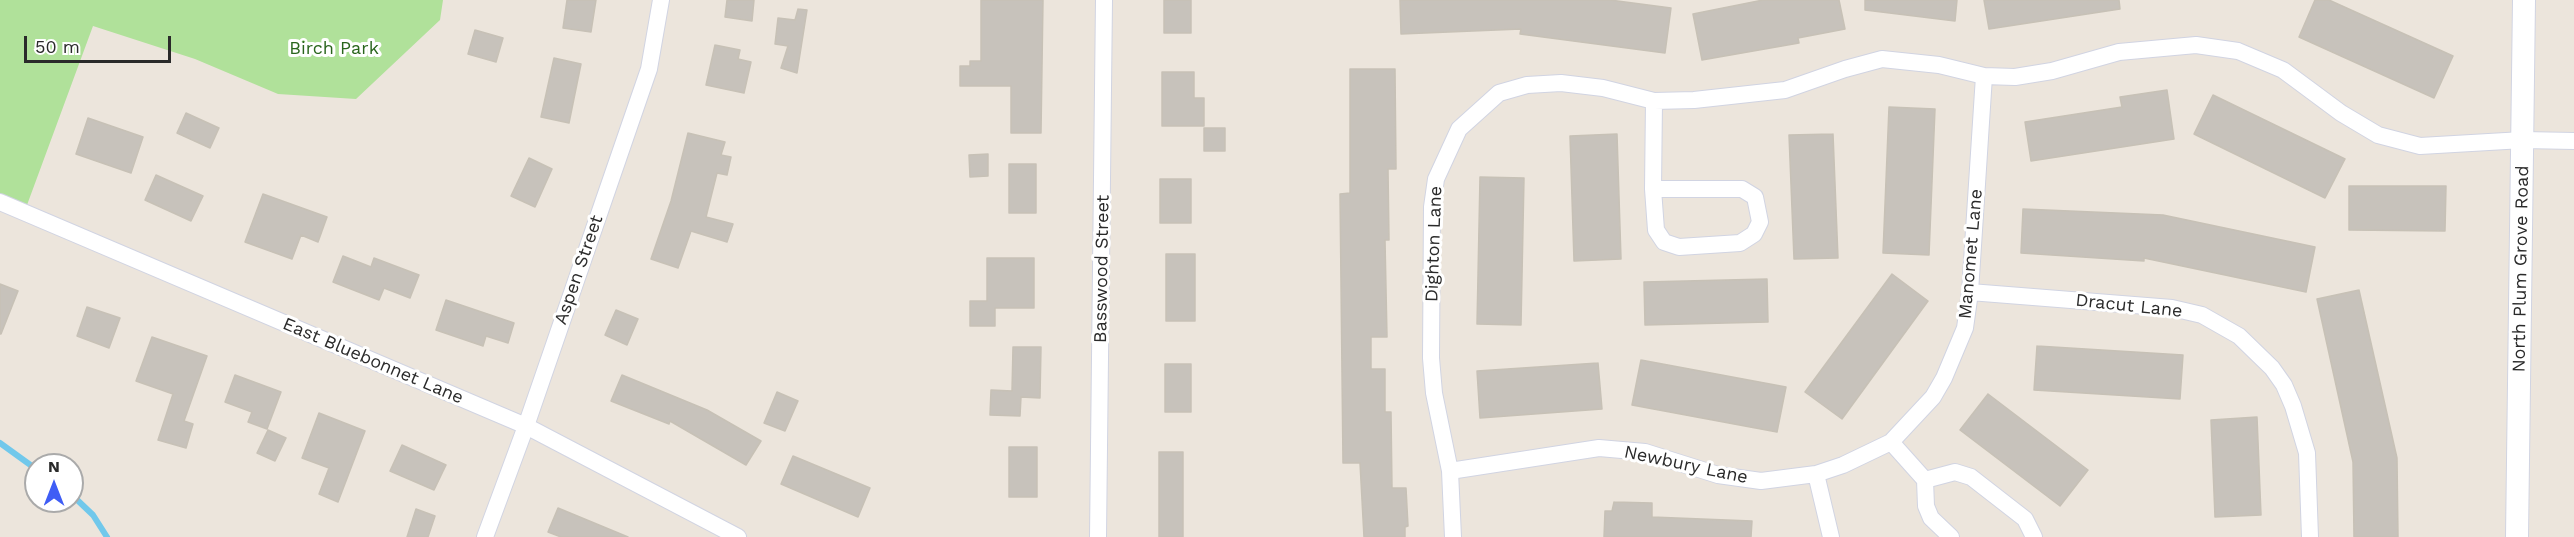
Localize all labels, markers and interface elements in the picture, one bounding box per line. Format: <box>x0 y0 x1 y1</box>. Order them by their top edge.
scale bar <box>27 24 174 62</box>
text: 50 m <box>35 36 80 57</box>
park label: Birch Park <box>289 38 379 60</box>
street label: North Plum Grove Road <box>2508 165 2534 373</box>
street label: Dighton Lane <box>1421 185 1447 303</box>
street label: Manomet Lane <box>1955 188 1987 320</box>
street label: Basswood Street <box>1090 195 1114 343</box>
street label: Aspen Street <box>550 212 608 328</box>
street label: Dracut Lane <box>2074 290 2184 322</box>
street label: East Bluebonnet Lane <box>279 313 467 409</box>
street label: Newbury Lane <box>1622 441 1750 489</box>
north arrow <box>24 453 84 513</box>
text: N <box>48 457 60 476</box>

